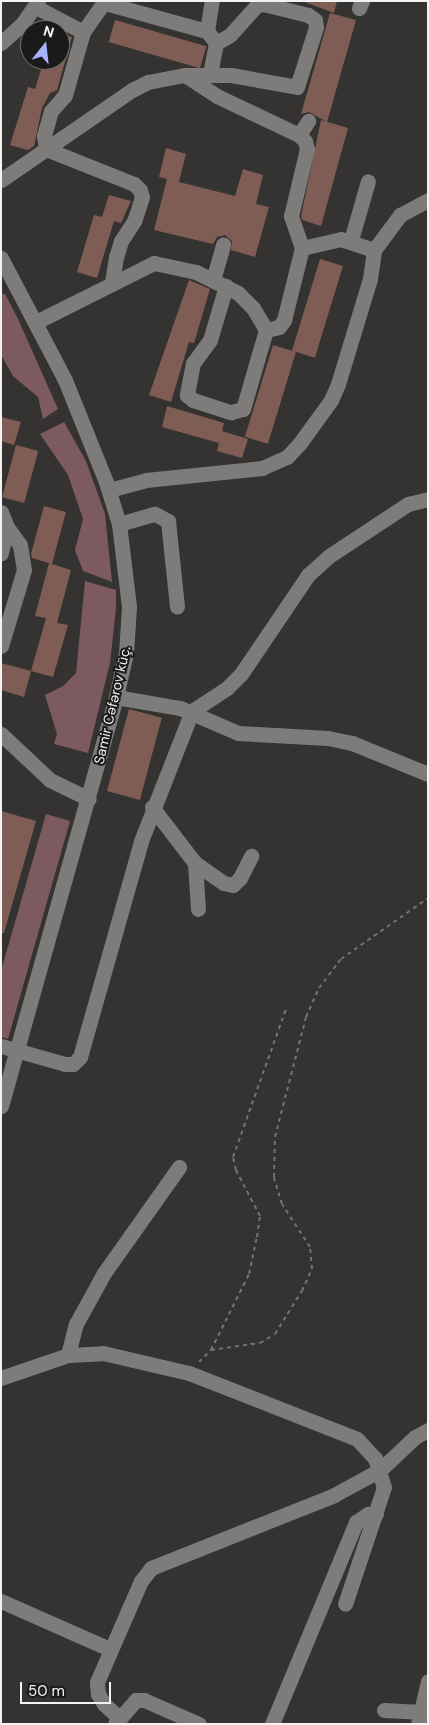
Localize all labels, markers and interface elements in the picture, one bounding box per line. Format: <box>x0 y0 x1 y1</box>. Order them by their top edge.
north arrow <box>20 20 70 70</box>
text: N <box>41 21 56 42</box>
street label: Samir Cəfərov küç. <box>90 644 134 766</box>
scale bar <box>22 1672 114 1704</box>
text: 50 m <box>28 1681 65 1701</box>

